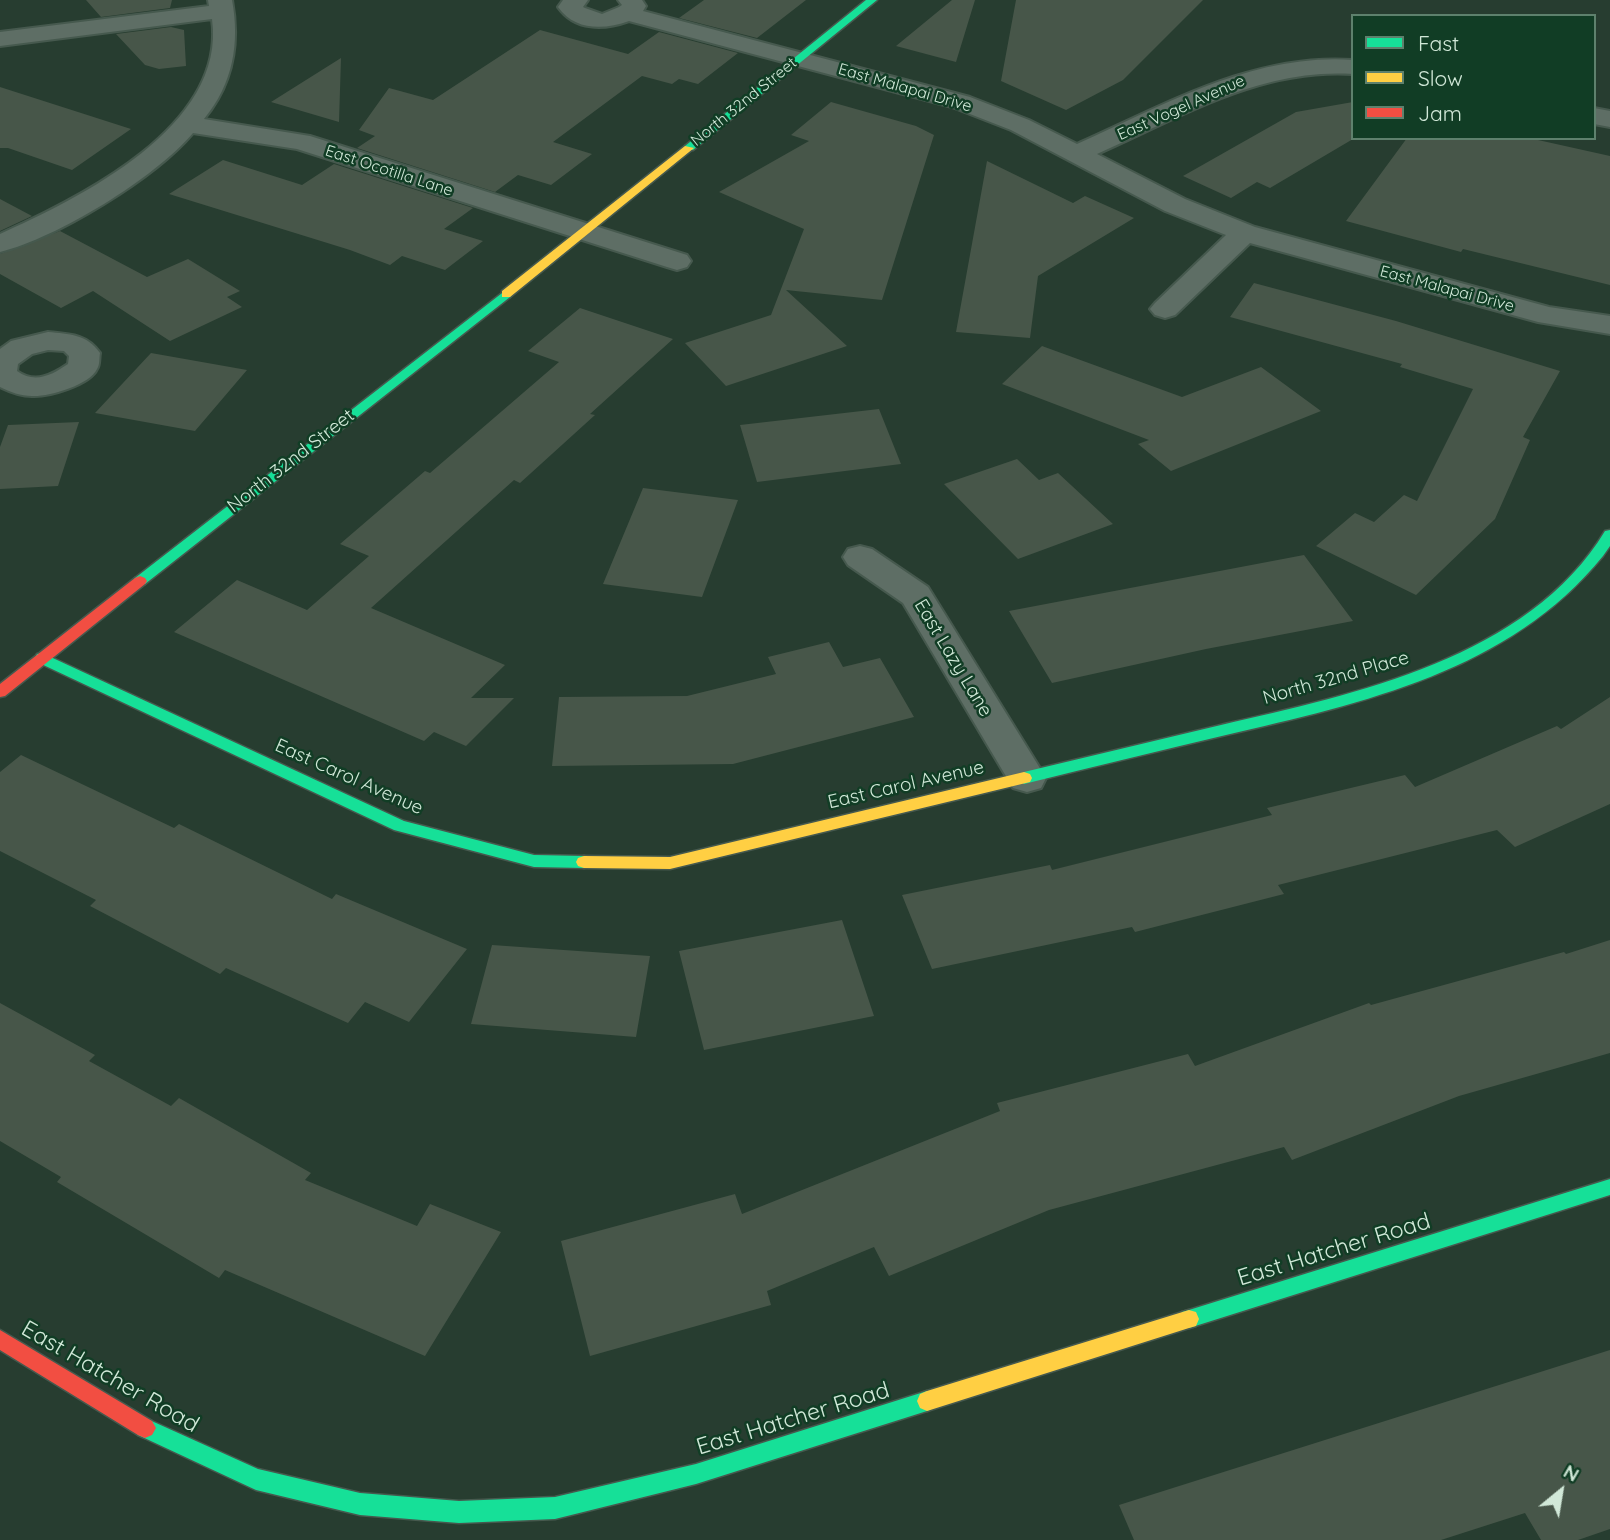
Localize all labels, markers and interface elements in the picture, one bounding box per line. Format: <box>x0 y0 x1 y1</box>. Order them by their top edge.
legend <box>1351 14 1596 140</box>
text: Fast <box>1418 30 1459 56</box>
street label: North 32nd Street <box>687 53 801 151</box>
street label: East Malapai Drive <box>836 60 974 116</box>
text: Slow <box>1418 65 1463 91</box>
street label: East Vogel Avenue <box>1114 71 1248 145</box>
text: Jam <box>1418 100 1462 126</box>
street label: East Ocotilla Lane <box>323 141 455 201</box>
street label: East Malapai Drive <box>1378 262 1516 316</box>
street label: North 32nd Street <box>223 404 359 518</box>
street label: East Lazy Lane <box>909 595 997 721</box>
street label: North 32nd Place <box>1260 646 1412 710</box>
street label: East Carol Avenue <box>271 734 427 820</box>
street label: East Carol Avenue <box>826 756 986 814</box>
street label: East Hatcher Road <box>1234 1208 1434 1292</box>
street label: East Hatcher Road <box>16 1315 204 1439</box>
street label: East Hatcher Road <box>693 1377 893 1461</box>
north arrow <box>1526 1456 1596 1526</box>
text: N <box>1559 1459 1584 1487</box>

